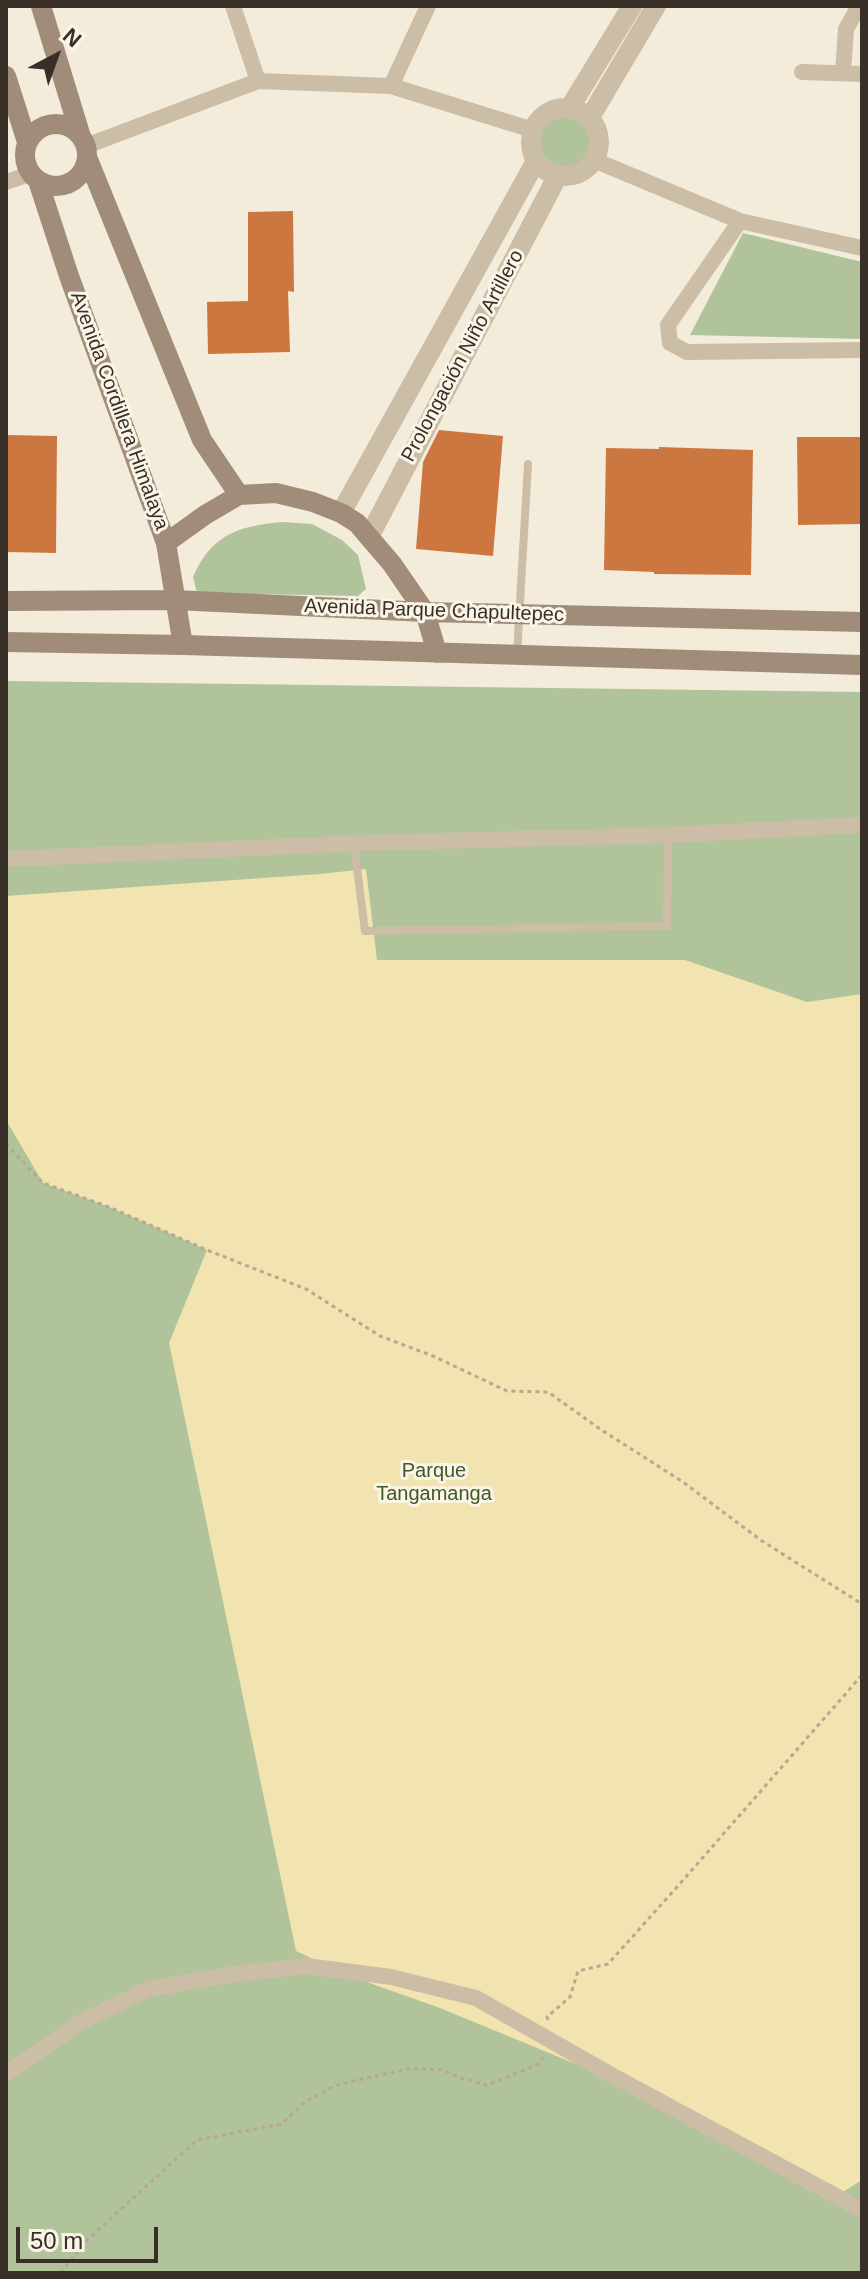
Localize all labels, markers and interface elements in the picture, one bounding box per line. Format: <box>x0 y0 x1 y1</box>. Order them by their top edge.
north arrow <box>16 16 96 96</box>
text: N <box>58 23 86 52</box>
street label: Prolongación Niño Artillero <box>397 246 529 466</box>
street label: Avenida Cordillera Himalaya <box>65 289 173 533</box>
street label: Avenida Parque Chapultepec <box>304 594 564 628</box>
park label: Parque Tangamanga <box>376 1459 492 1506</box>
scale bar <box>20 2211 162 2261</box>
text: 50 m <box>30 2227 83 2254</box>

